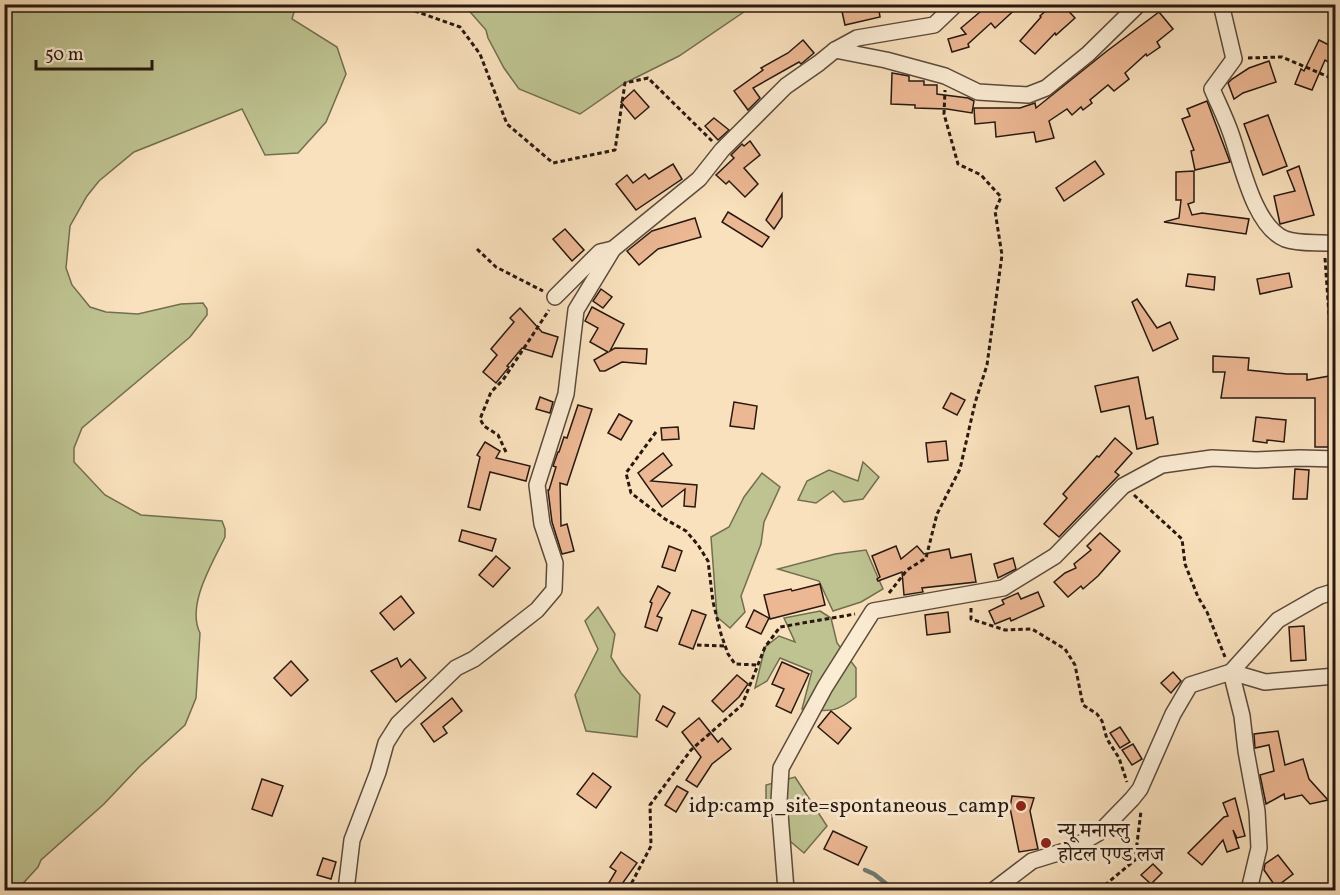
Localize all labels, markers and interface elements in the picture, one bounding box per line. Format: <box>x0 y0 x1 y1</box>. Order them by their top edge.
scale bar <box>36 33 152 71</box>
text: 50 m <box>45 43 84 68</box>
place label: idp:camp_site=spontaneous_camp <box>689 792 1009 821</box>
marker: idp:camp_site=spontaneous_camp <box>1014 799 1028 813</box>
place label: न्यू मनास्लु होटल एण्ड लज <box>1057 817 1165 870</box>
marker: न्यू मनास्लु होटल एण्ड लज <box>1039 836 1053 850</box>

